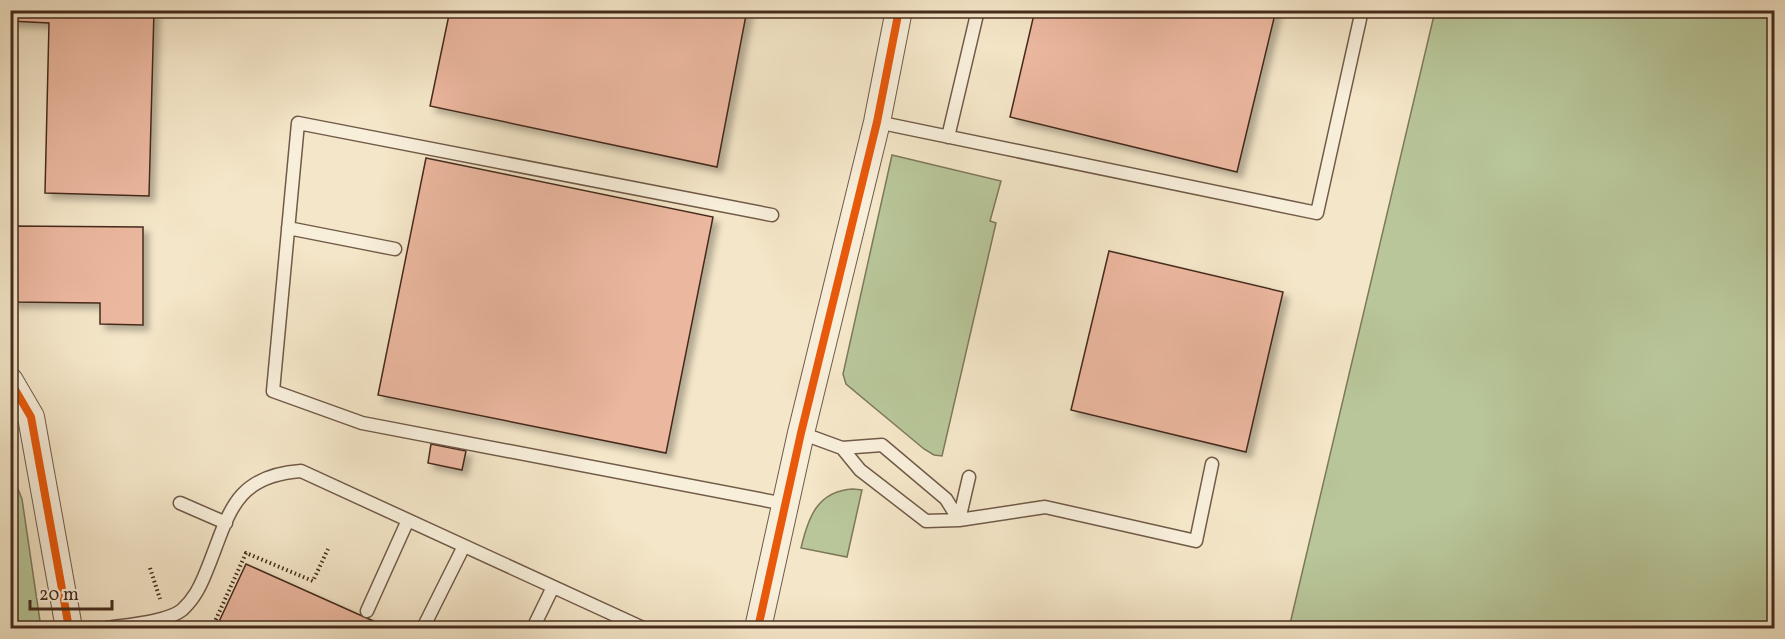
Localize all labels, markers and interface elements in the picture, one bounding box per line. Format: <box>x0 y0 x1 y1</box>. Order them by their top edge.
scale bar <box>30 573 112 611</box>
text: 20 m <box>39 583 79 608</box>

